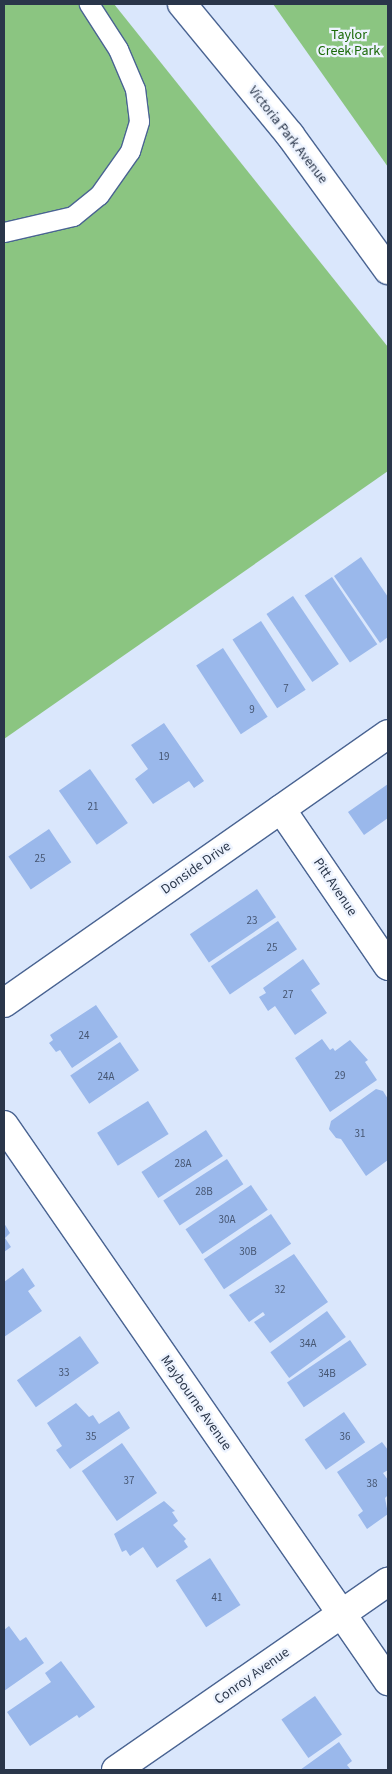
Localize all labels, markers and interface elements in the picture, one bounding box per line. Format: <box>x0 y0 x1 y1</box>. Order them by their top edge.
park label: Taylor Creek Park <box>318 27 380 59</box>
street label: Victoria Park Avenue <box>245 83 331 187</box>
house number: 7 <box>283 682 289 696</box>
house number: 9 <box>249 703 255 717</box>
house number: 19 <box>159 750 169 764</box>
house number: 21 <box>88 800 98 814</box>
street label: Donside Drive <box>158 838 234 898</box>
house number: 25 <box>35 852 45 866</box>
street label: Pitt Avenue <box>309 855 361 919</box>
house number: 23 <box>247 914 257 928</box>
house number: 25 <box>267 941 277 955</box>
house number: 27 <box>283 988 293 1002</box>
house number: 24 <box>79 1029 89 1043</box>
house number: 29 <box>335 1069 345 1083</box>
house number: 24A <box>98 1070 114 1084</box>
house number: 31 <box>355 1127 365 1141</box>
house number: 28A <box>175 1157 191 1171</box>
house number: 28B <box>195 1185 213 1199</box>
house number: 30A <box>219 1213 235 1227</box>
house number: 30B <box>239 1245 257 1259</box>
house number: 32 <box>275 1283 285 1297</box>
house number: 34A <box>300 1337 316 1351</box>
street label: Maybourne Avenue <box>157 1352 235 1454</box>
house number: 33 <box>59 1366 69 1380</box>
house number: 34B <box>318 1367 336 1381</box>
house number: 35 <box>86 1430 96 1444</box>
house number: 36 <box>340 1430 350 1444</box>
house number: 37 <box>124 1474 134 1488</box>
house number: 38 <box>367 1477 377 1491</box>
house number: 41 <box>212 1591 222 1605</box>
street label: Conroy Avenue <box>211 1644 293 1708</box>

